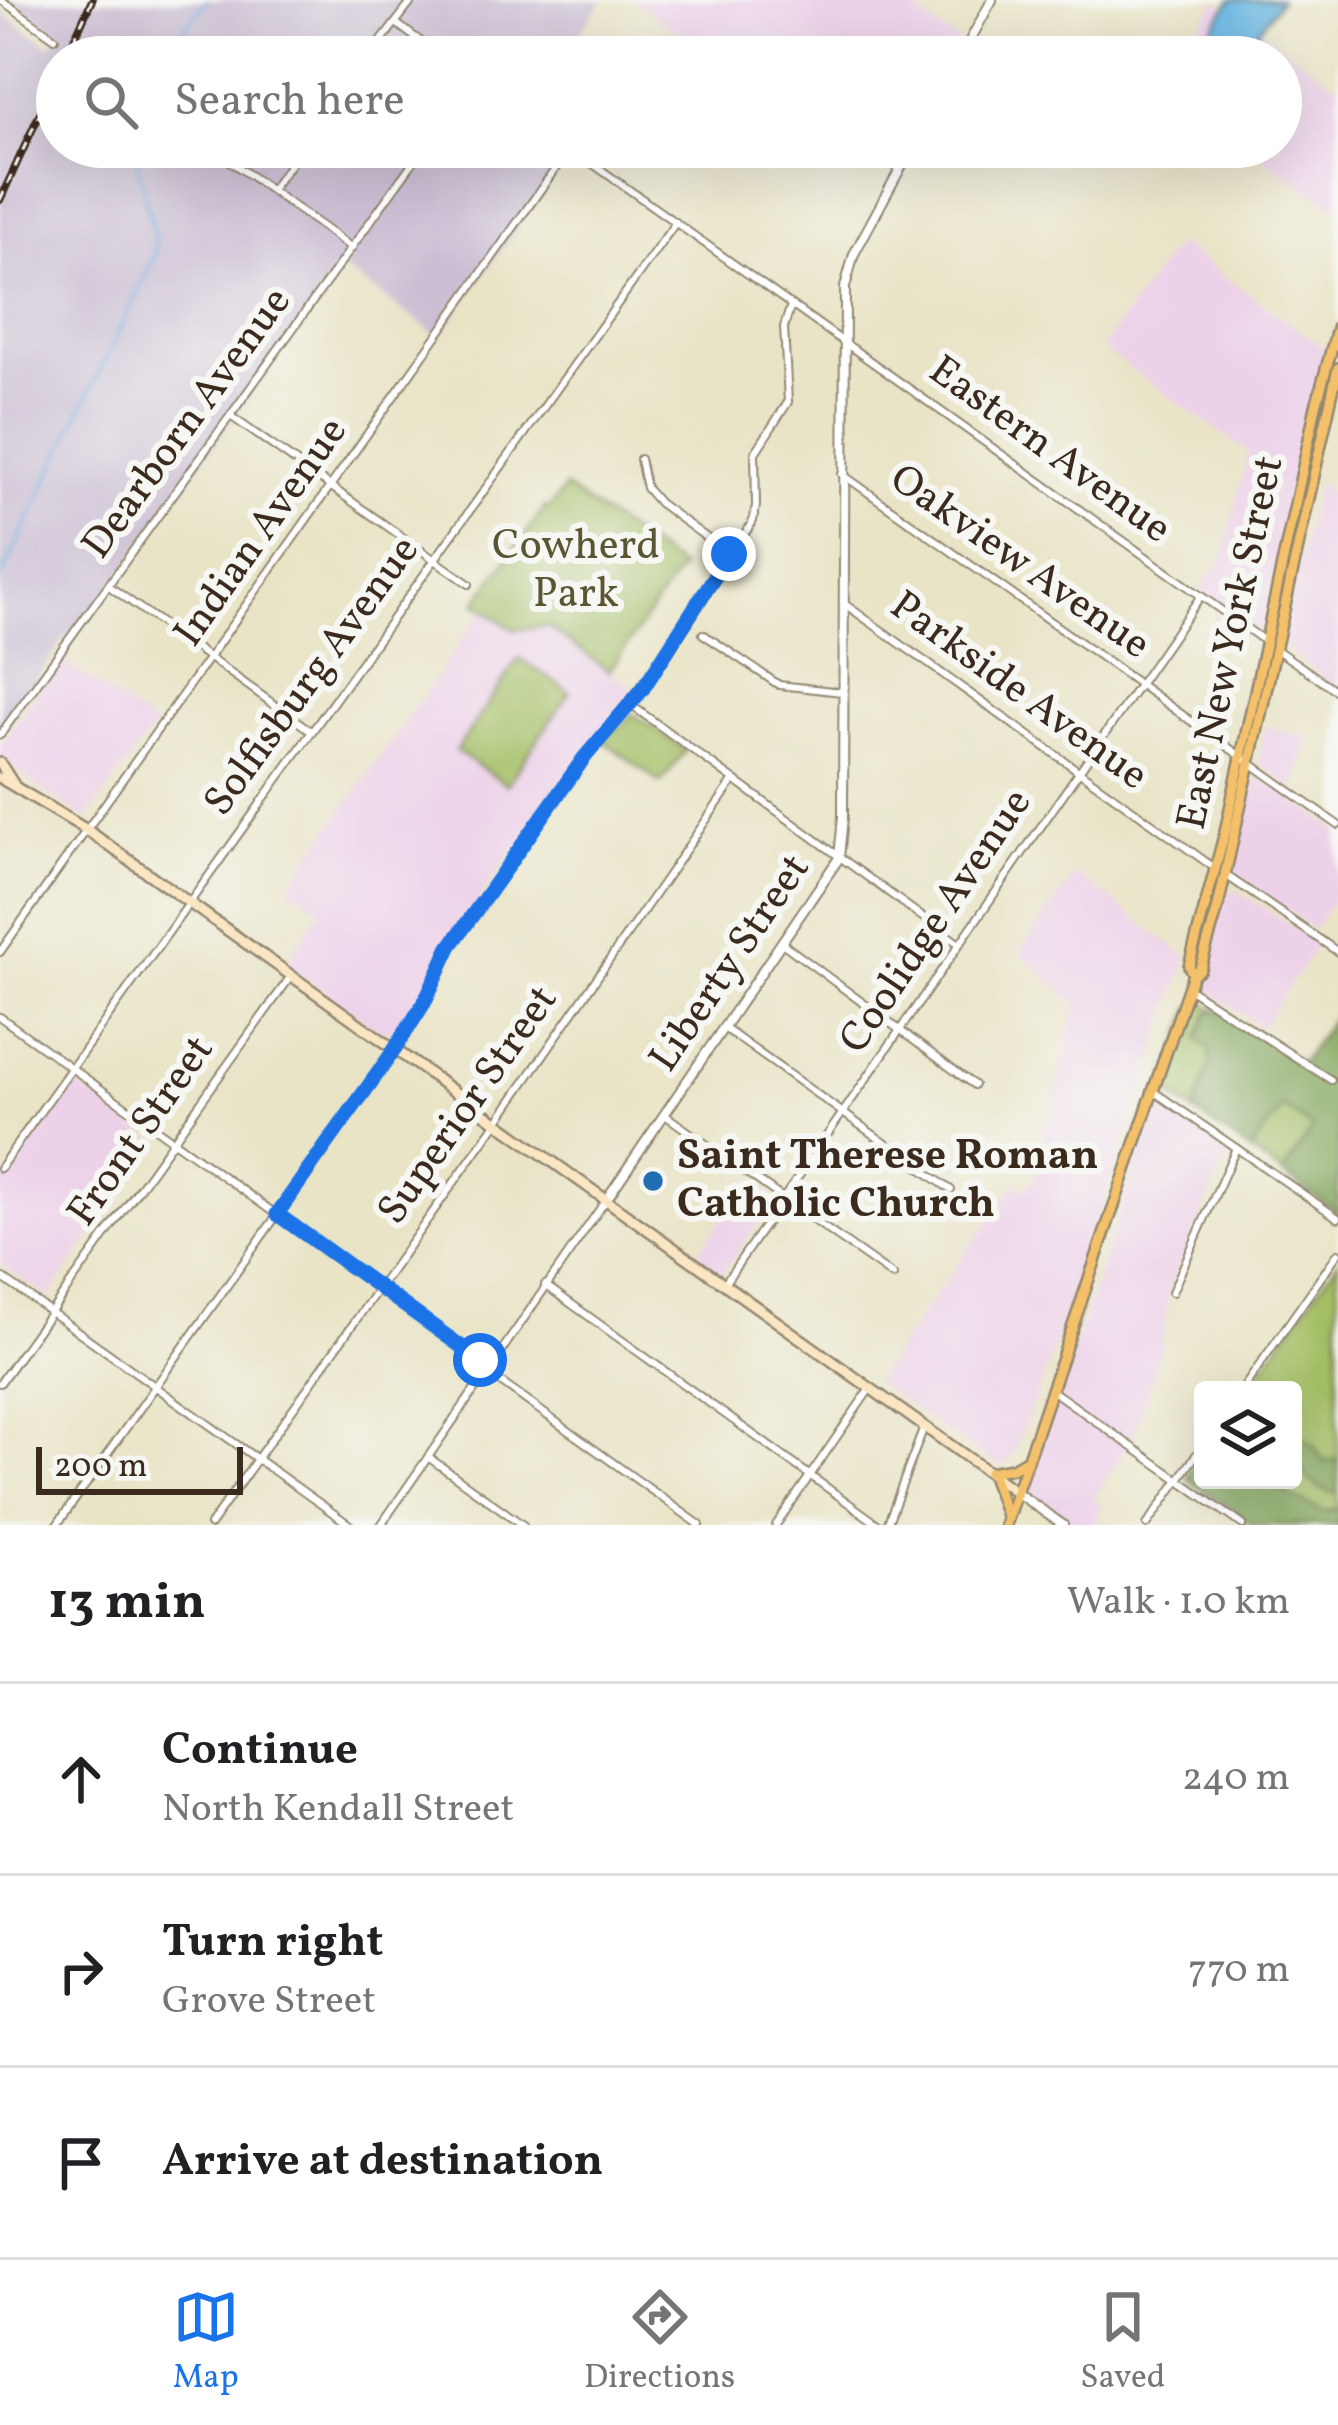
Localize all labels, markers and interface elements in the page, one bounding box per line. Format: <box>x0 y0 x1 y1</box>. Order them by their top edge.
search box <box>36 36 1302 168</box>
icon: search <box>78 69 144 135</box>
text: Search here <box>174 71 405 134</box>
street label: Dearborn Avenue <box>69 276 307 572</box>
street label: Eastern Avenue <box>916 343 1182 559</box>
street label: Indian Avenue <box>161 406 363 660</box>
street label: Oakview Avenue <box>877 451 1161 675</box>
street label: East New York Street <box>1164 451 1300 835</box>
park label: Cowherd Park <box>492 518 660 625</box>
street label: Solfisburg Avenue <box>191 525 435 829</box>
route end <box>702 527 756 581</box>
street label: Parkside Avenue <box>877 578 1159 806</box>
street label: Coolidge Avenue <box>827 778 1047 1066</box>
street label: Liberty Street <box>636 843 826 1085</box>
street label: Superior Street <box>365 975 573 1237</box>
street label: Front Street <box>55 1025 229 1239</box>
place label: Saint Therese Roman Catholic Church <box>677 1128 1098 1235</box>
marker: Saint Therese Roman Catholic Church <box>640 1168 666 1194</box>
route start <box>453 1333 507 1387</box>
map controls <box>1194 1381 1302 1489</box>
button: layers <box>1194 1381 1302 1489</box>
scale bar <box>36 1441 243 1494</box>
text: 200 m <box>54 1445 148 1491</box>
text: 13 min <box>48 1568 206 1639</box>
text: Walk · 1.0 km <box>1067 1576 1290 1630</box>
text: Continue <box>162 1720 358 1783</box>
icon: ahead <box>48 1746 114 1812</box>
text: 240 m <box>1182 1752 1290 1806</box>
text: North Kendall Street <box>162 1783 514 1837</box>
text: Turn right <box>162 1912 383 1975</box>
icon: right <box>48 1938 114 2004</box>
text: 770 m <box>1188 1944 1290 1998</box>
text: Grove Street <box>162 1975 376 2029</box>
icon: arrive <box>48 2130 114 2196</box>
text: Arrive at destination <box>162 2131 603 2194</box>
tab: Map <box>173 2284 239 2402</box>
tab: Directions <box>584 2284 735 2402</box>
tab: Saved <box>1080 2284 1165 2402</box>

